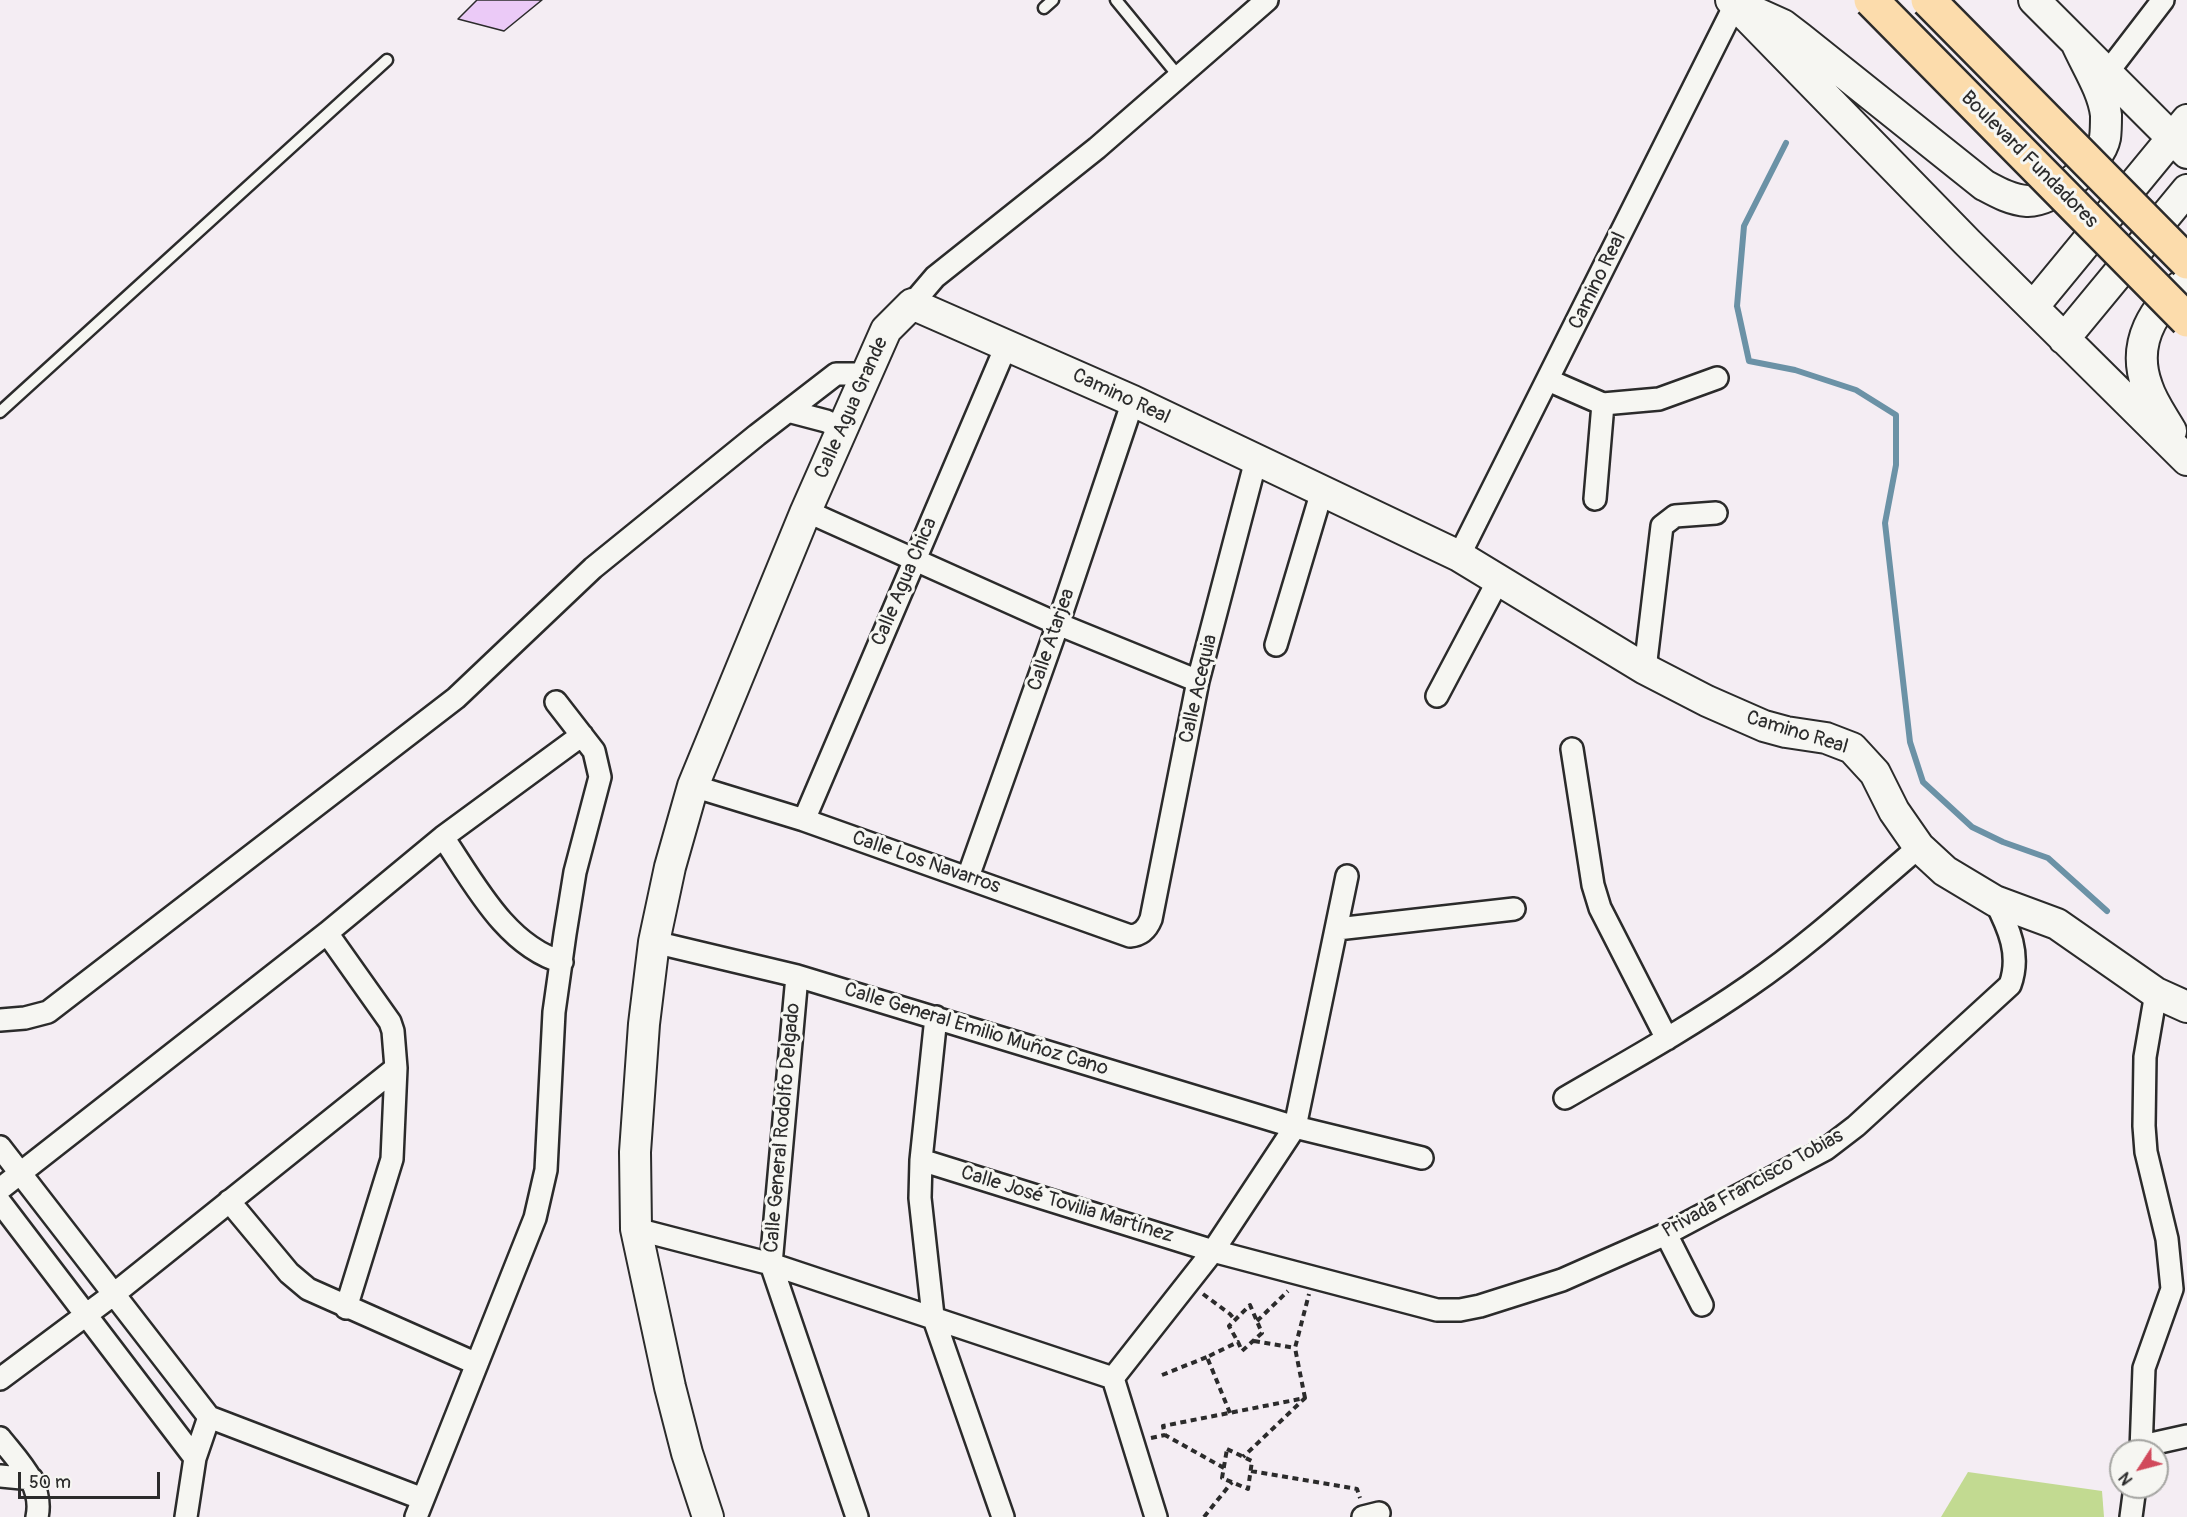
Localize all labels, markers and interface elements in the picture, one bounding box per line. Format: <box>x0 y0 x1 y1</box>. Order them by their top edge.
street label: Boulevard Fundadores <box>1955 86 2103 234</box>
street label: Camino Real <box>1564 229 1632 333</box>
street label: Calle Agua Grande <box>810 334 894 482</box>
street label: Camino Real <box>1068 364 1174 430</box>
street label: Calle Agua Chica <box>867 514 943 650</box>
street label: Calle Atarjea <box>1023 586 1081 694</box>
street label: Calle Acequia <box>1175 632 1223 746</box>
street label: Camino Real <box>1743 706 1851 760</box>
street label: Calle Los Navarros <box>849 826 1003 900</box>
street label: Calle General Emilio Muñoz Cano <box>841 978 1111 1082</box>
street label: Calle General Rodolfo Delgado <box>760 1002 806 1254</box>
street label: Privada Francisco Tobias <box>1658 1124 1848 1244</box>
street label: Calle José Tovilia Martínez <box>958 1161 1176 1249</box>
north arrow <box>2109 1439 2169 1499</box>
scale bar <box>21 1460 164 1498</box>
text: N <box>2115 1468 2137 1489</box>
text: 50 m <box>29 1471 71 1494</box>

